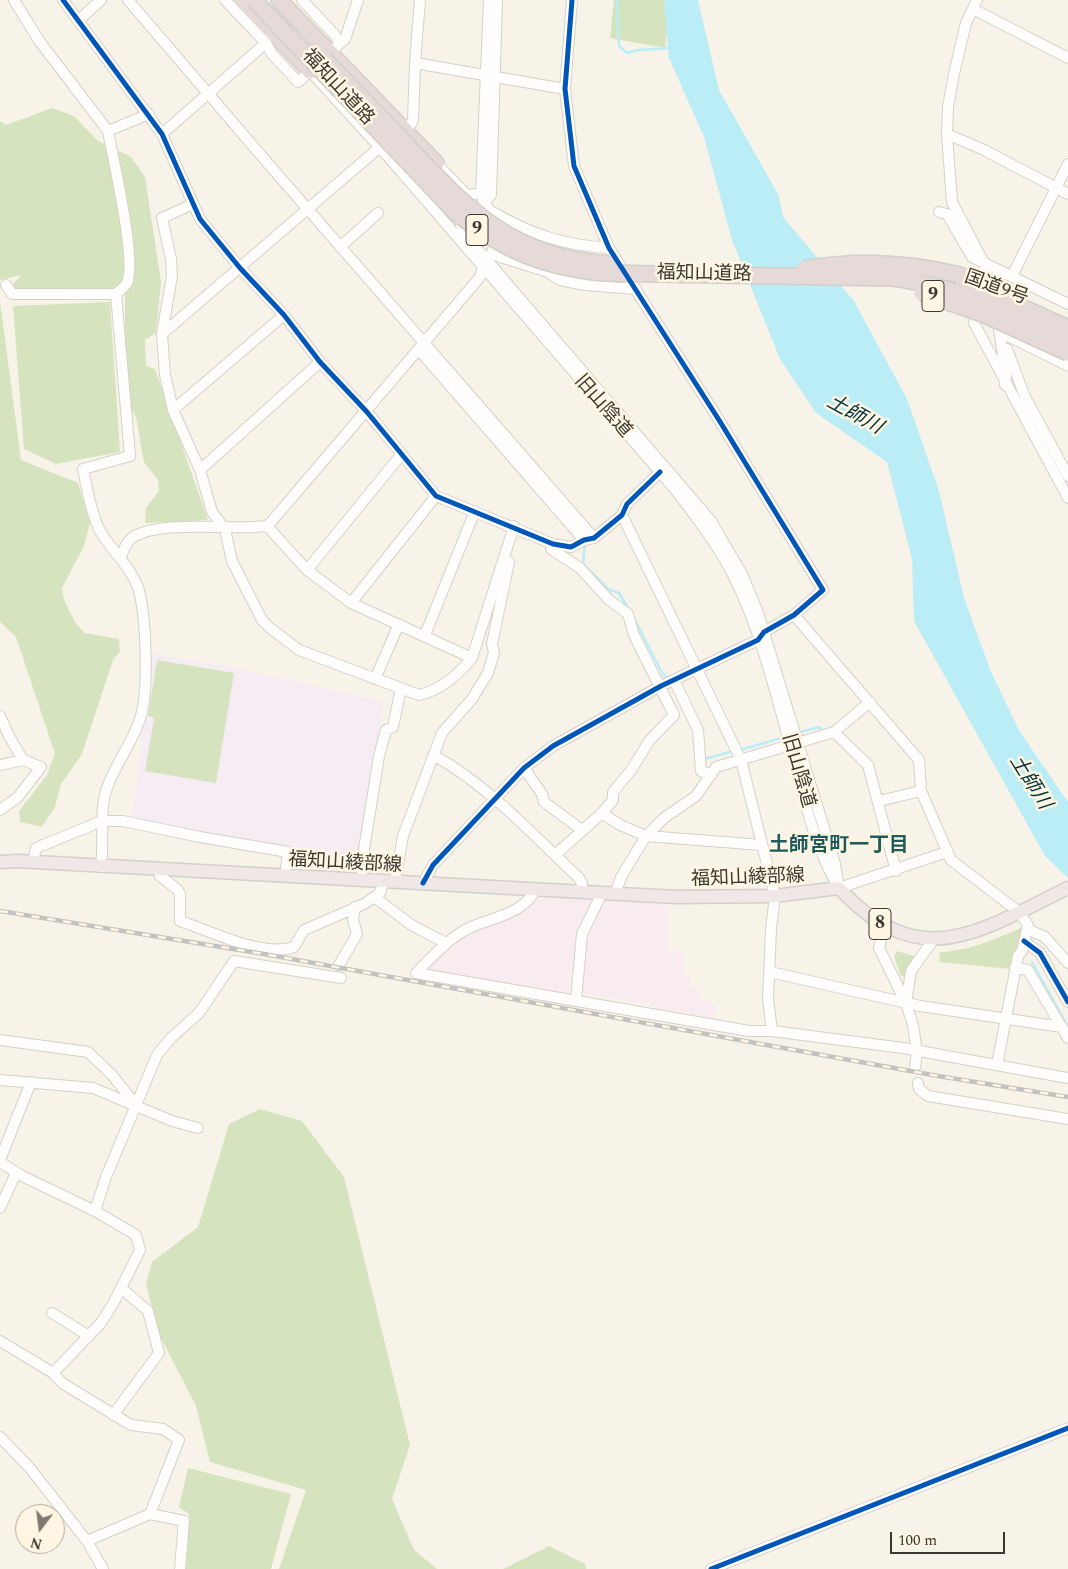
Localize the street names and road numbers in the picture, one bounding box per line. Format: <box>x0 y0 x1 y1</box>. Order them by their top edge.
street label: 福知山道路 <box>296 45 378 131</box>
road number: 9 <box>466 214 488 246</box>
street label: 福知山道路 <box>656 263 752 287</box>
street label: 国道9号 <box>961 267 1031 311</box>
road number: 9 <box>922 280 944 312</box>
street label: 旧山陰道 <box>568 371 636 443</box>
street label: 旧山陰道 <box>776 731 818 811</box>
street label: 福知山綾部線 <box>287 850 403 878</box>
street label: 福知山綾部線 <box>691 866 805 892</box>
road number: 8 <box>869 909 891 940</box>

